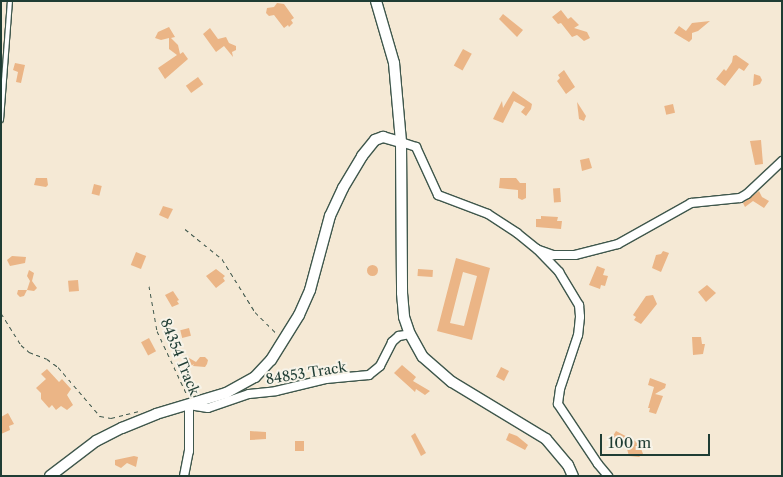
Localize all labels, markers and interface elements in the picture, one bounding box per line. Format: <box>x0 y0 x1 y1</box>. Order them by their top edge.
street label: 84354 Track <box>157 316 203 398</box>
street label: 84853 Track <box>264 358 348 388</box>
scale bar <box>603 424 713 456</box>
text: 100 m <box>608 433 651 452</box>

